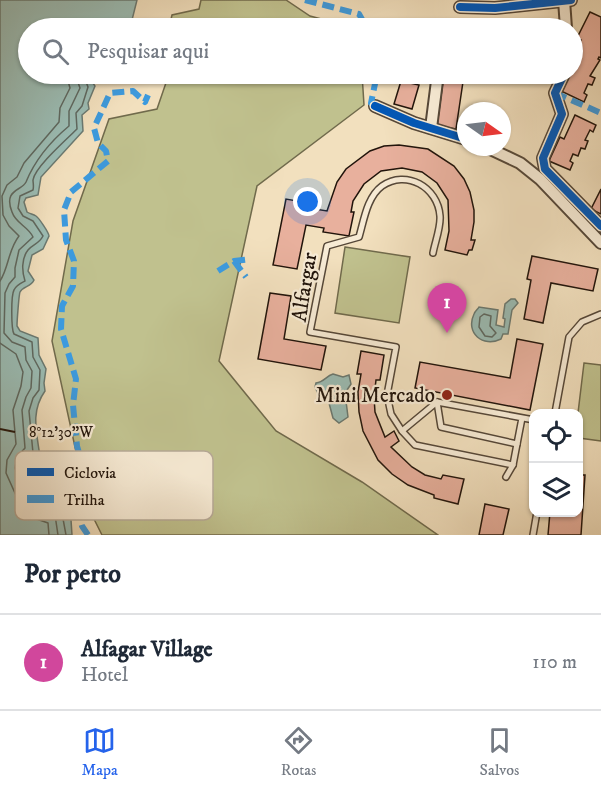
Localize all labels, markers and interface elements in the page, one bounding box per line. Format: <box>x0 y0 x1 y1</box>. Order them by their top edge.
search box <box>18 18 583 84</box>
icon: search <box>39 35 72 68</box>
text: Pesquisar aqui <box>87 38 209 65</box>
north arrow <box>457 102 511 156</box>
your location <box>293 187 322 216</box>
street label: Alfargar <box>287 250 323 324</box>
pin: 1 <box>428 284 466 333</box>
place label: Mini Mercado <box>316 383 435 409</box>
marker: Mini Mercado <box>440 388 454 402</box>
map controls <box>529 409 583 517</box>
button: locate <box>529 409 583 463</box>
text: 8°12'30"W <box>29 423 93 442</box>
legend <box>15 451 213 520</box>
text: Ciclovia <box>64 463 116 483</box>
button: layers <box>529 463 583 517</box>
text: Trilha <box>64 490 105 510</box>
text: Por perto <box>24 558 121 591</box>
text: Alfagar Village <box>81 636 213 663</box>
text: 1 <box>40 650 47 675</box>
text: 110 m <box>532 650 577 675</box>
text: Hotel <box>81 663 128 688</box>
tab: Mapa <box>82 724 118 780</box>
tab: Rotas <box>281 724 316 780</box>
tab: Salvos <box>479 724 519 780</box>

